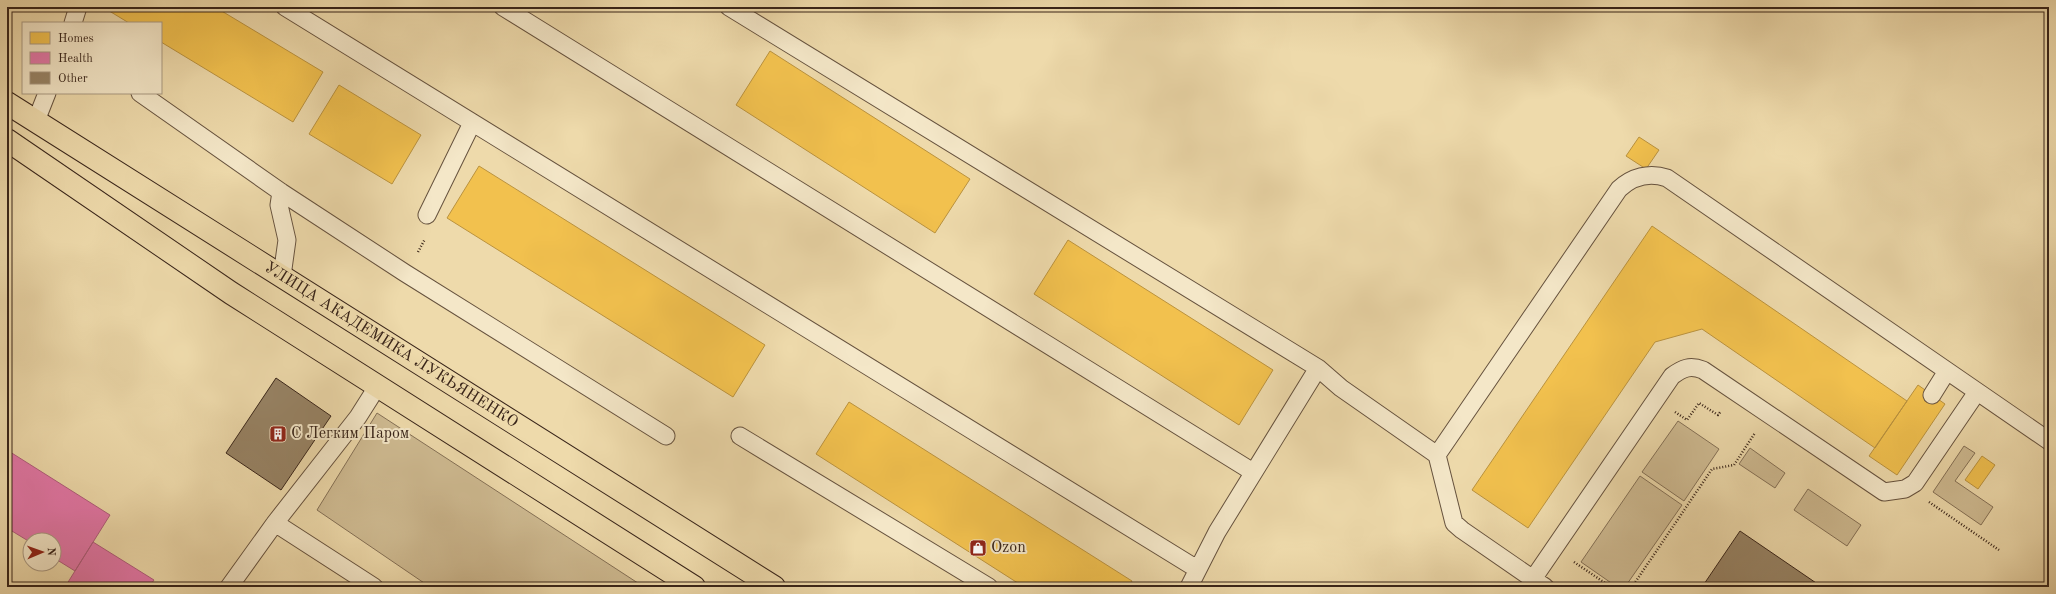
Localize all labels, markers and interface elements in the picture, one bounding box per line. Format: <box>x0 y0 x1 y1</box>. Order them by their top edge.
legend <box>22 22 162 94</box>
text: Homes <box>58 33 94 45</box>
text: Health <box>58 53 93 65</box>
text: Other <box>58 73 88 85</box>
street label: УЛИЦА АКАДЕМИКА ЛУКЬЯНЕНКО <box>261 259 521 431</box>
building icon: С Легким Паром <box>268 424 288 444</box>
place label: С Легким Паром <box>291 426 409 442</box>
north arrow <box>22 532 62 572</box>
shop icon: Ozon <box>968 538 988 558</box>
place label: Ozon <box>991 540 1026 556</box>
text: N <box>45 547 56 557</box>

